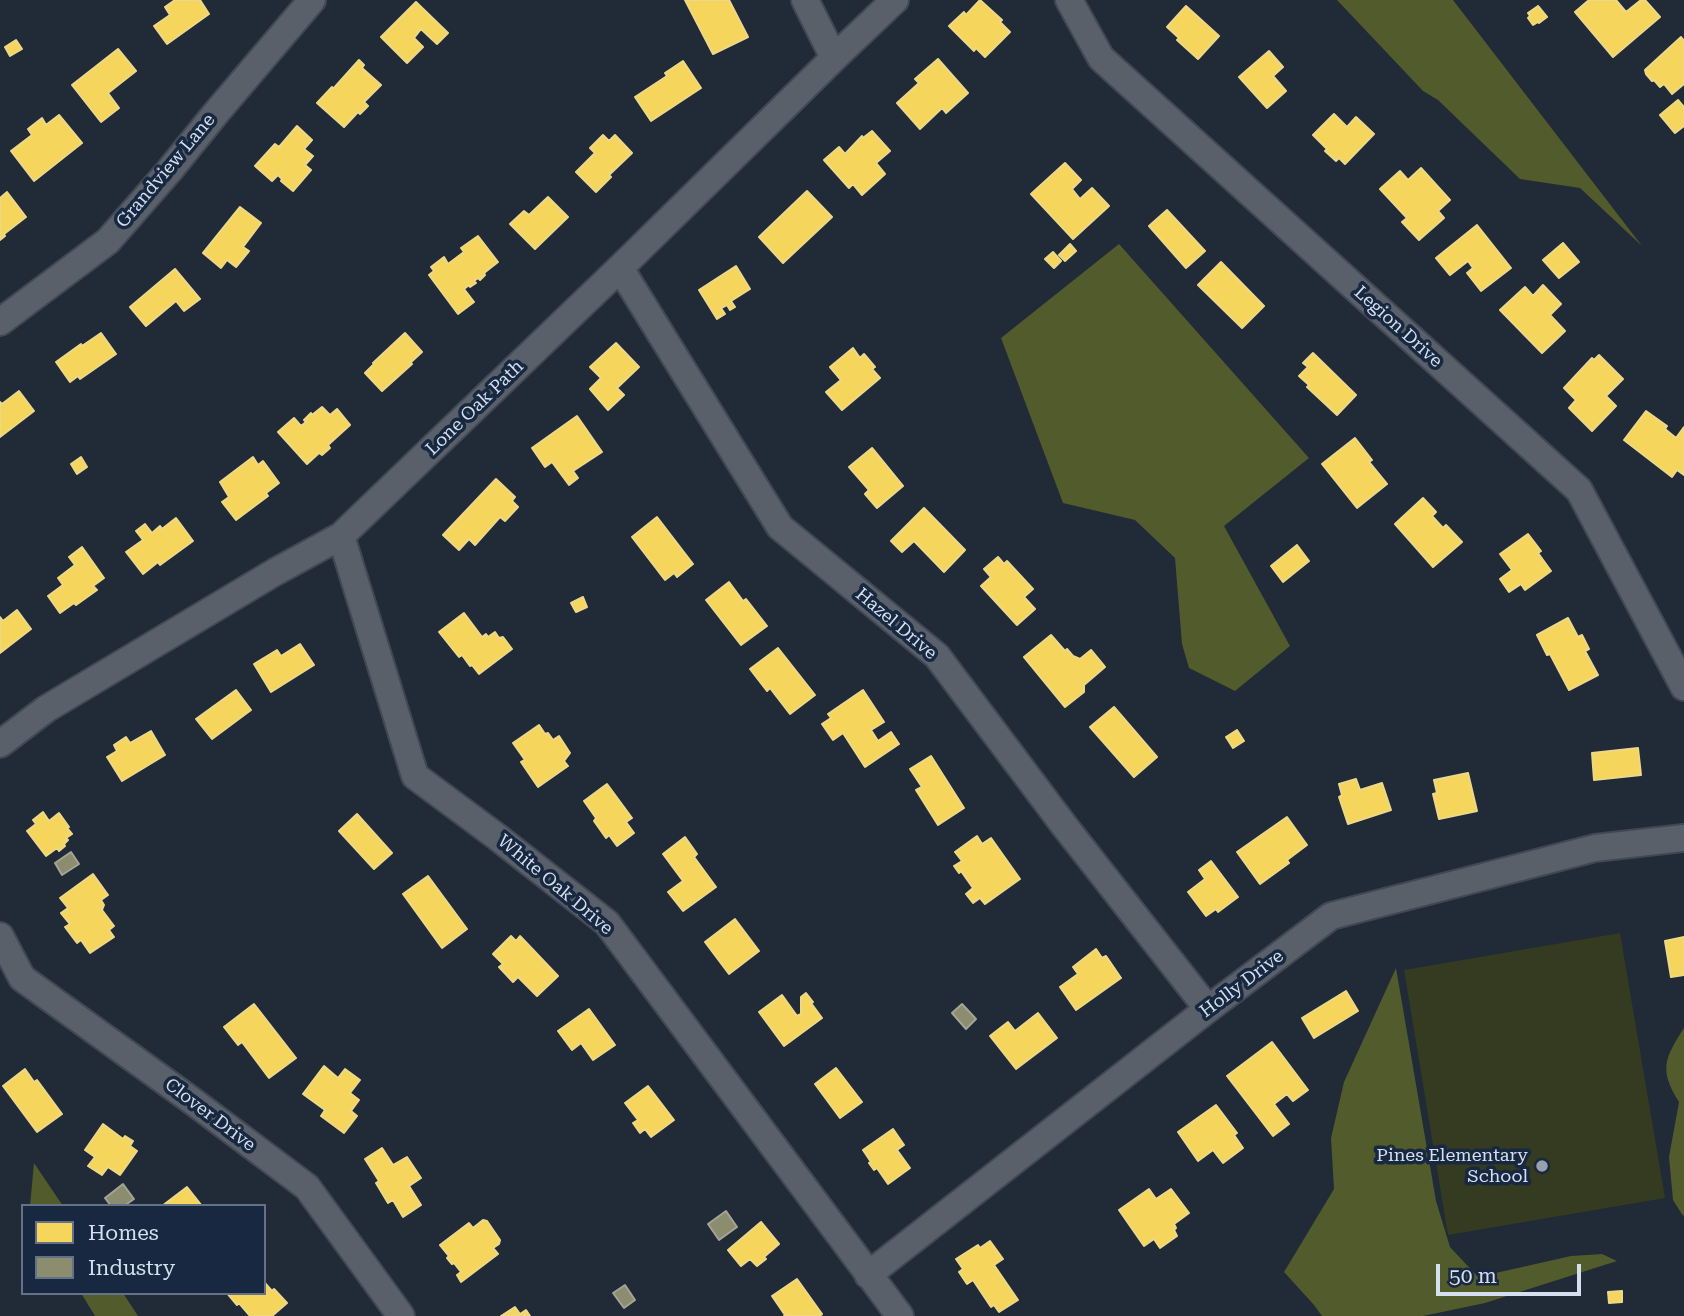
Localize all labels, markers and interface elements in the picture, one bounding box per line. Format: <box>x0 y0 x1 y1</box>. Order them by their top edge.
street label: Grandview Lane <box>112 110 220 232</box>
street label: Legion Drive <box>1349 282 1447 372</box>
street label: Lone Oak Path <box>422 356 528 460</box>
street label: Hazel Drive <box>851 584 941 664</box>
street label: White Oak Drive <box>493 830 617 940</box>
street label: Holly Drive <box>1196 946 1288 1022</box>
street label: Clover Drive <box>160 1074 260 1156</box>
place label: Pines Elementary School <box>1376 1145 1528 1188</box>
marker: Pines Elementary School <box>1534 1158 1550 1174</box>
legend <box>21 1204 266 1295</box>
text: Homes <box>88 1221 159 1245</box>
scale bar <box>1439 1250 1584 1294</box>
text: Industry <box>88 1256 175 1280</box>
text: 50 m <box>1449 1264 1497 1288</box>

